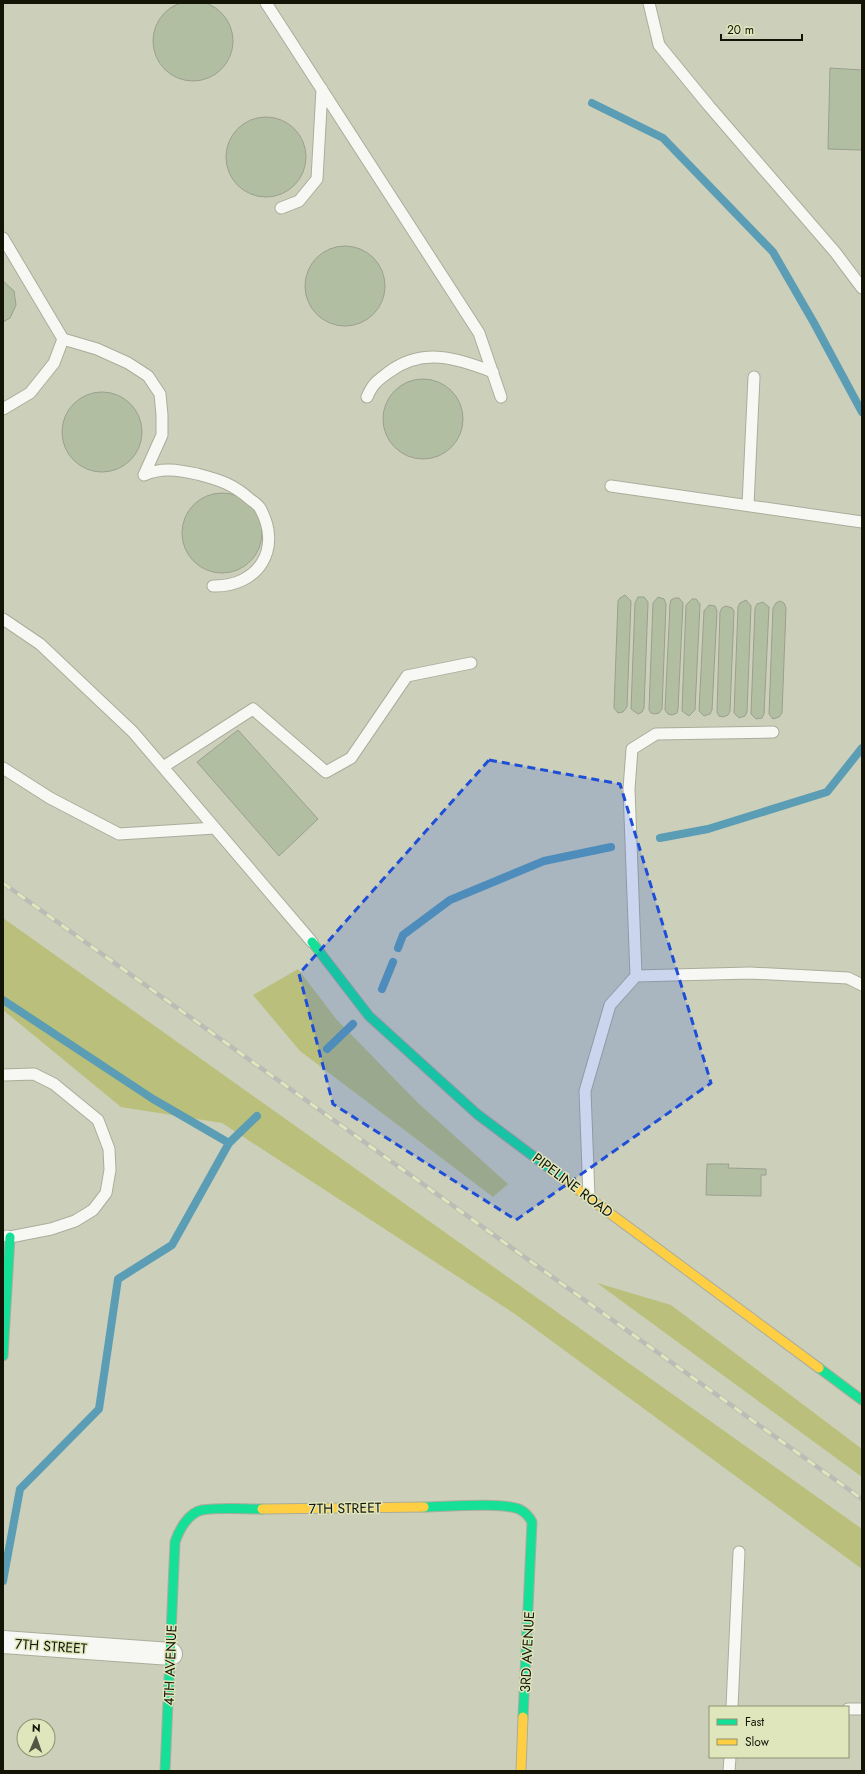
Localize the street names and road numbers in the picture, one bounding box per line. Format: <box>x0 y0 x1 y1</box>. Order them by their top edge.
street label: PIPELINE ROAD <box>529 1148 617 1222</box>
street label: 7TH STREET <box>309 1497 382 1519</box>
street label: 3RD AVENUE <box>515 1611 539 1693</box>
street label: 4TH AVENUE <box>159 1624 181 1706</box>
street label: 7TH STREET <box>14 1633 88 1659</box>

